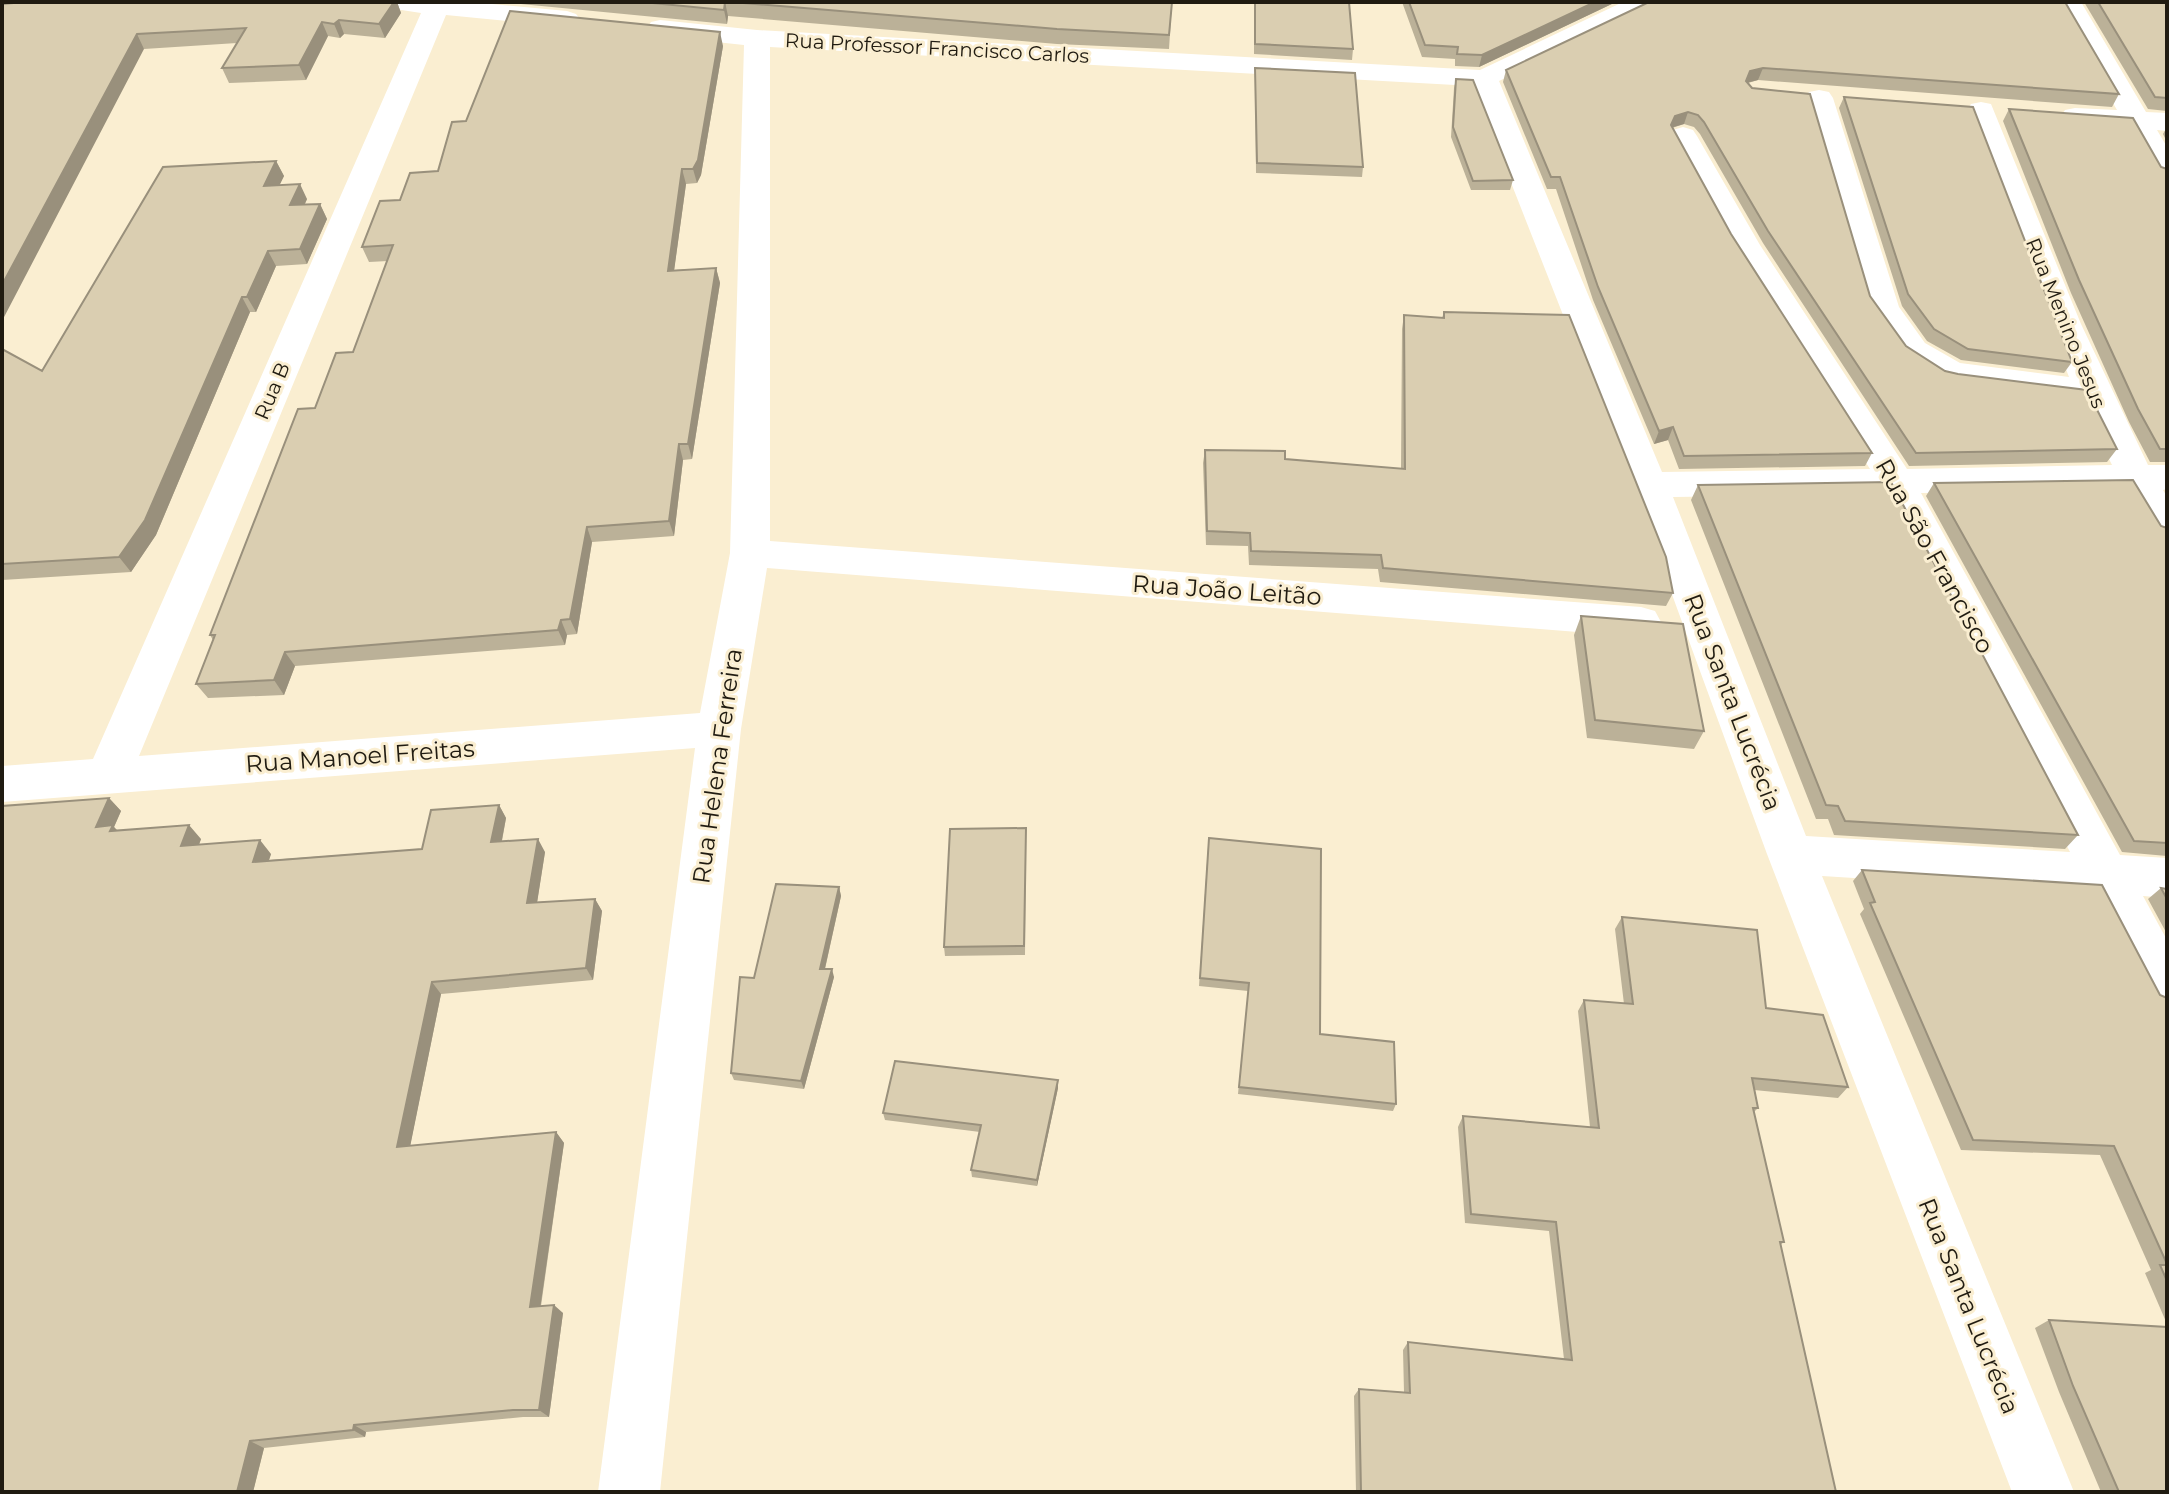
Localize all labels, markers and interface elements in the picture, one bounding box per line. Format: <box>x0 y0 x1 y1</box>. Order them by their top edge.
street label: Rua Professor Francisco Carlos <box>784 28 1090 68</box>
street label: Rua Menino Jesus <box>2021 234 2111 412</box>
street label: Rua B <box>249 359 295 423</box>
street label: Rua São Francisco <box>1869 454 2001 658</box>
street label: Rua João Leitão <box>1131 569 1323 611</box>
street label: Rua Santa Lucrécia <box>1678 589 1788 815</box>
street label: Rua Helena Ferreira <box>686 646 748 886</box>
street label: Rua Manoel Freitas <box>244 734 476 778</box>
street label: Rua Santa Lucrécia <box>1912 1194 2026 1418</box>

